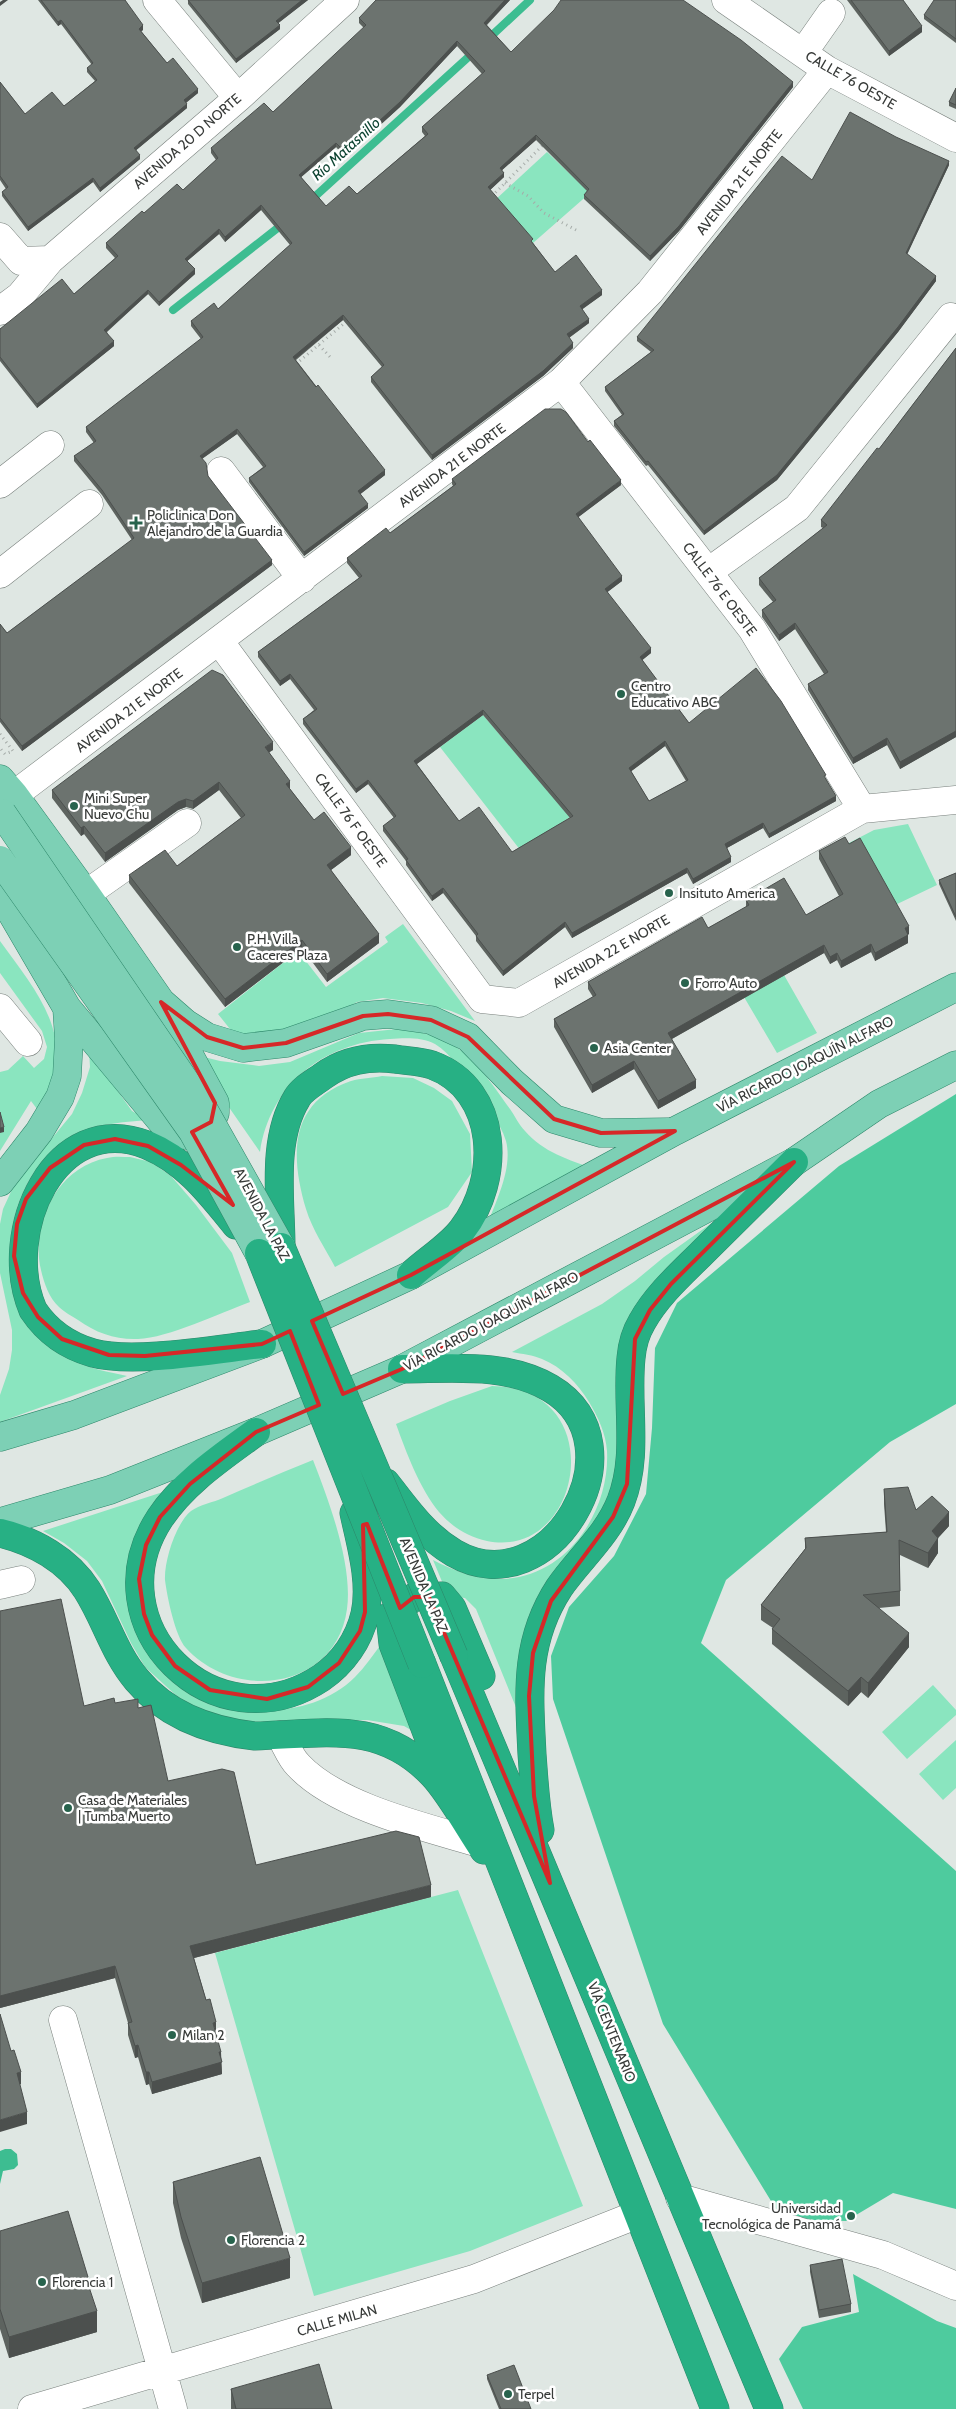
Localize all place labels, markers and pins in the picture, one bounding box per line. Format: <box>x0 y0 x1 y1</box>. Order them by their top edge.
place label: Policlinica Don Alejandro de la Guardia <box>147 506 283 540</box>
marker: Policlinica Don Alejandro de la Guardia <box>129 516 143 530</box>
place label: Centro Educativo ABC <box>631 677 718 711</box>
marker: Centro Educativo ABC <box>615 688 627 700</box>
place label: Mini Super Nuevo Chu <box>84 789 149 823</box>
marker: Mini Super Nuevo Chu <box>68 800 80 812</box>
place label: Insituto America <box>679 884 775 902</box>
marker: Insituto America <box>663 887 675 899</box>
place label: P.H. Villa Caceres Plaza <box>247 930 328 964</box>
marker: P.H. Villa Caceres Plaza <box>231 941 243 953</box>
place label: Forro Auto <box>695 974 757 992</box>
marker: Forro Auto <box>679 977 691 989</box>
place label: Asia Center <box>604 1039 671 1057</box>
marker: Asia Center <box>588 1042 600 1054</box>
place label: Casa de Materiales | Tumba Muerto <box>78 1791 187 1825</box>
marker: Casa de Materiales | Tumba Muerto <box>62 1802 74 1814</box>
place label: Milan 2 <box>182 2026 225 2044</box>
marker: Milan 2 <box>166 2029 178 2041</box>
place label: Universidad Tecnológica de Panamá <box>702 2199 841 2233</box>
marker: Universidad Tecnológica de Panamá <box>845 2210 857 2222</box>
place label: Florencia 2 <box>241 2231 305 2249</box>
marker: Florencia 2 <box>225 2234 237 2246</box>
place label: Florencia 1 <box>52 2273 113 2291</box>
marker: Florencia 1 <box>36 2276 48 2288</box>
place label: Terpel <box>518 2385 555 2403</box>
marker: Terpel <box>502 2388 514 2400</box>

